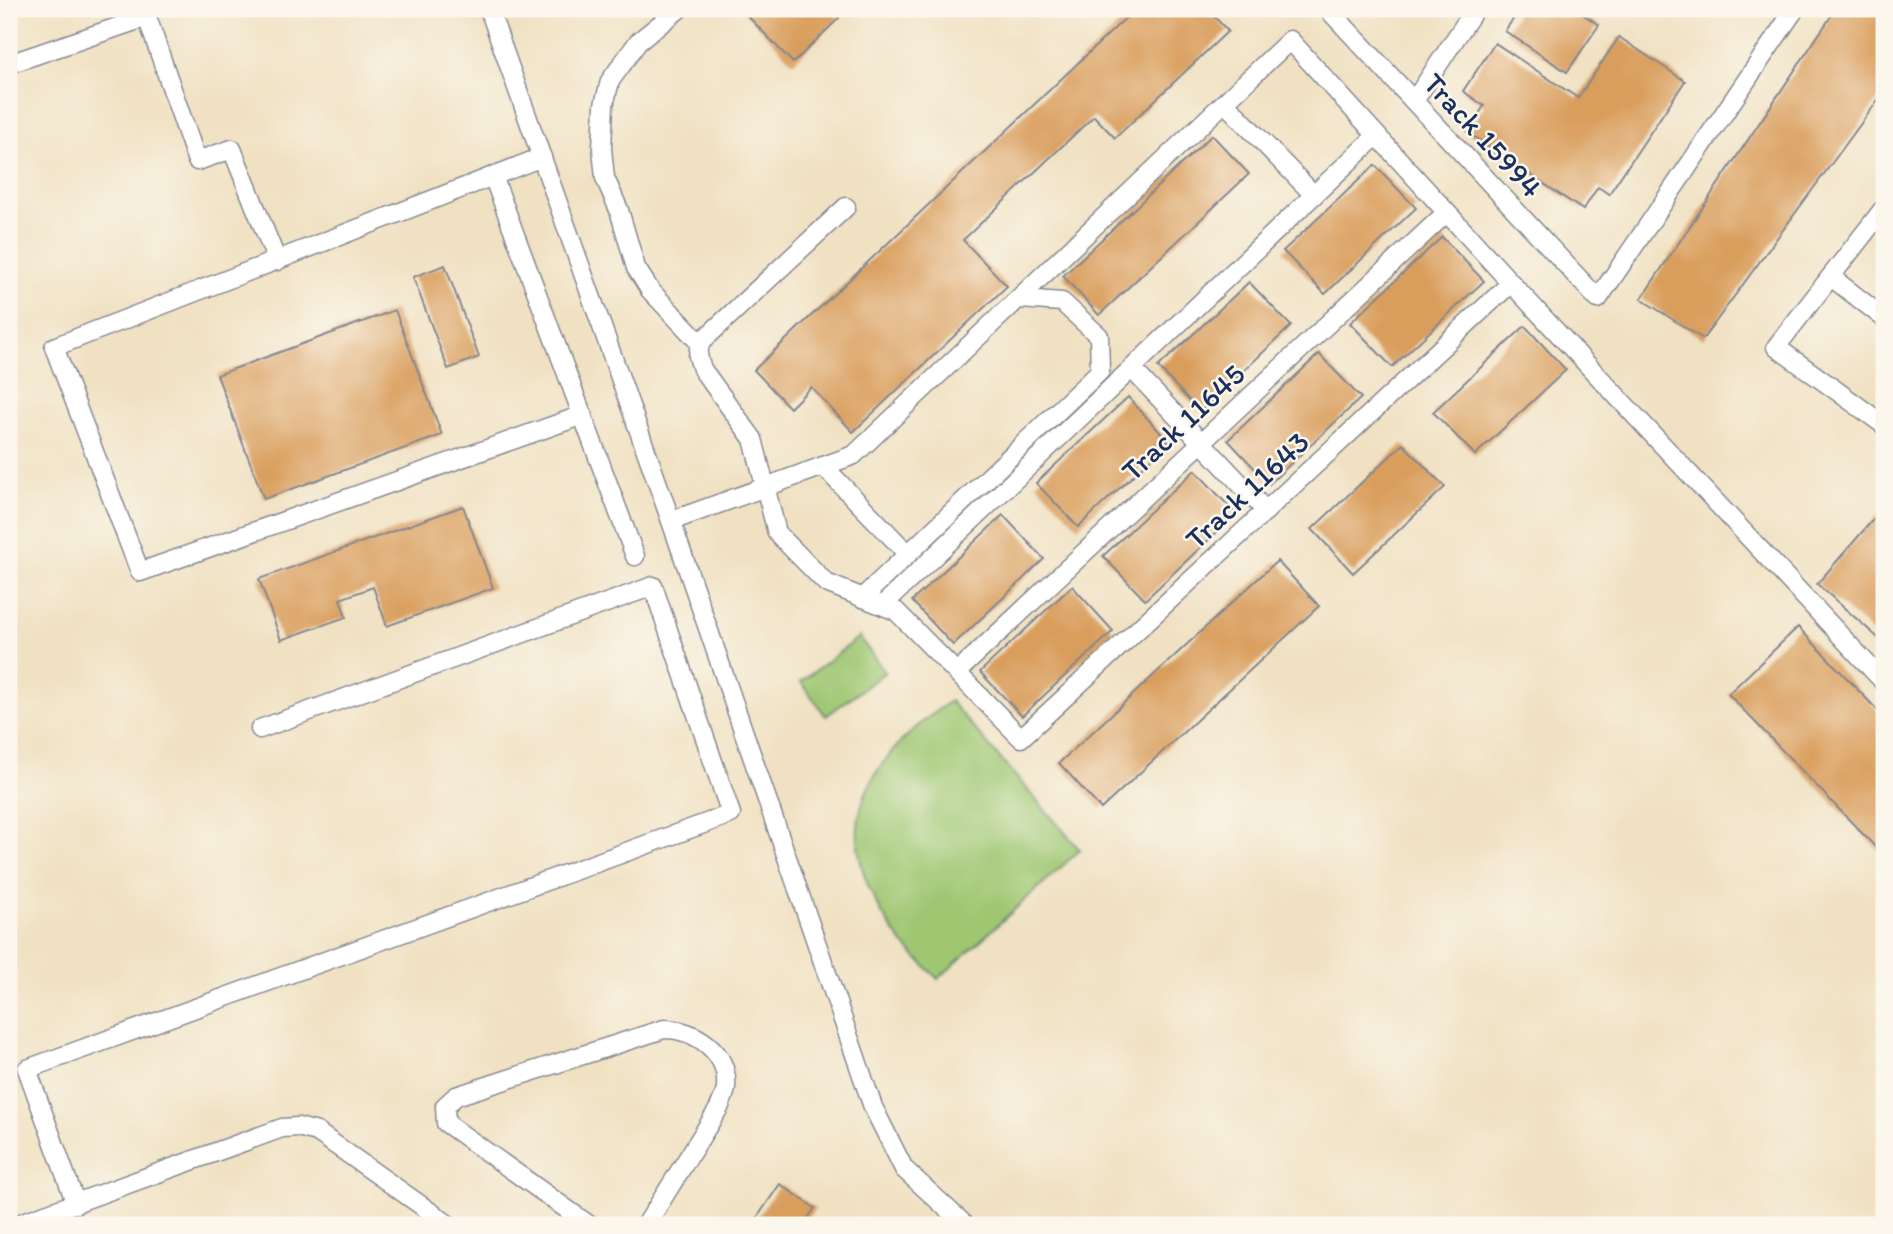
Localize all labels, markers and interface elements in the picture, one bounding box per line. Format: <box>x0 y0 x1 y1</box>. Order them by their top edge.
street label: Track 15994 <box>1416 65 1550 205</box>
street label: Track 11645 <box>1113 355 1253 489</box>
street label: Track 11643 <box>1177 423 1317 557</box>

